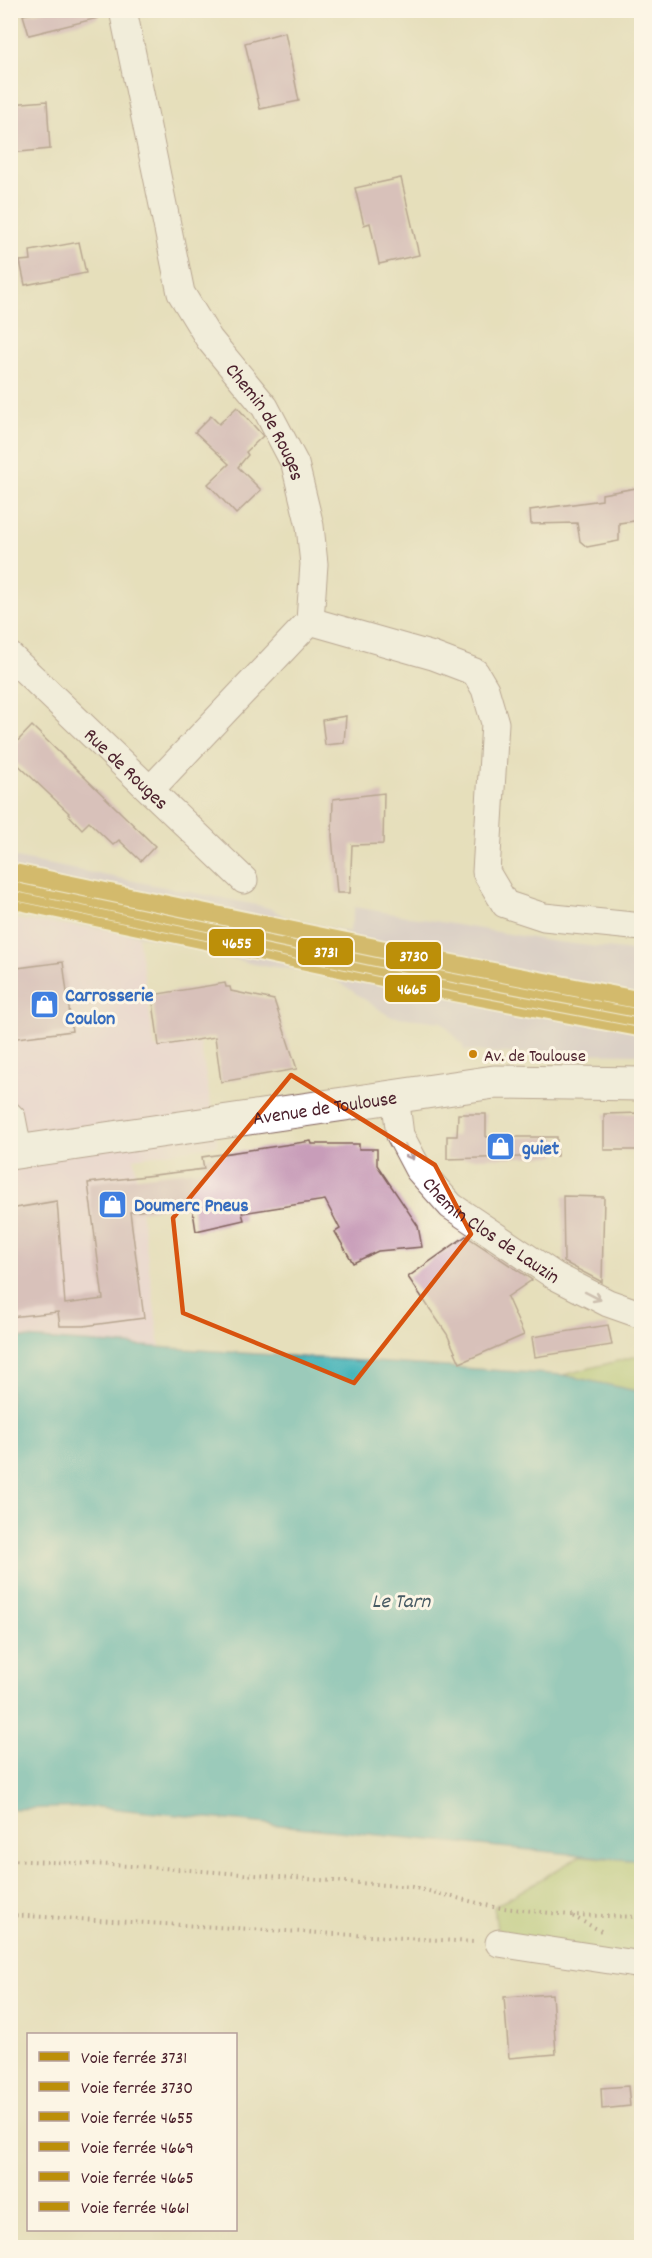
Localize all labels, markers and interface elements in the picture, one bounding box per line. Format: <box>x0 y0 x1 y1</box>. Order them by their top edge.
street label: Chemin de Rouges <box>217 358 310 484</box>
street label: Rue de Rouges <box>76 723 174 818</box>
line badge: 4655 <box>208 928 265 957</box>
text: 4655 <box>222 933 252 956</box>
line badge: 3731 <box>297 937 354 966</box>
line badge: 3730 <box>385 941 442 970</box>
text: 3731 <box>314 942 338 965</box>
text: 3730 <box>399 946 429 969</box>
line badge: 4665 <box>384 974 441 1003</box>
text: 4665 <box>397 979 427 1002</box>
place label: Carrosserie Coulon <box>65 983 154 1034</box>
shop icon: Carrosserie Coulon <box>28 989 60 1021</box>
place label: Av. de Toulouse <box>484 1045 586 1070</box>
marker: Av. de Toulouse <box>467 1048 479 1060</box>
street label: Avenue de Toulouse <box>251 1085 399 1134</box>
shop icon: guiet <box>485 1131 517 1163</box>
place label: guiet <box>522 1136 560 1164</box>
one-way arrow <box>404 1143 415 1161</box>
street label: Chemin Clos de Lauzin <box>414 1172 564 1292</box>
shop icon: Doumerc Pneus <box>97 1188 129 1220</box>
place label: Doumerc Pneus <box>134 1193 249 1221</box>
one-way arrow <box>584 1290 602 1302</box>
water label: Le Tarn <box>372 1588 431 1618</box>
legend <box>27 2033 237 2231</box>
text: Voie ferrée 3731 <box>81 2047 187 2072</box>
text: Voie ferrée 3730 <box>81 2077 193 2102</box>
text: Voie ferrée 4655 <box>81 2107 193 2132</box>
text: Voie ferrée 4669 <box>81 2137 194 2162</box>
text: Voie ferrée 4665 <box>81 2167 194 2192</box>
text: Voie ferrée 4661 <box>81 2197 189 2222</box>

